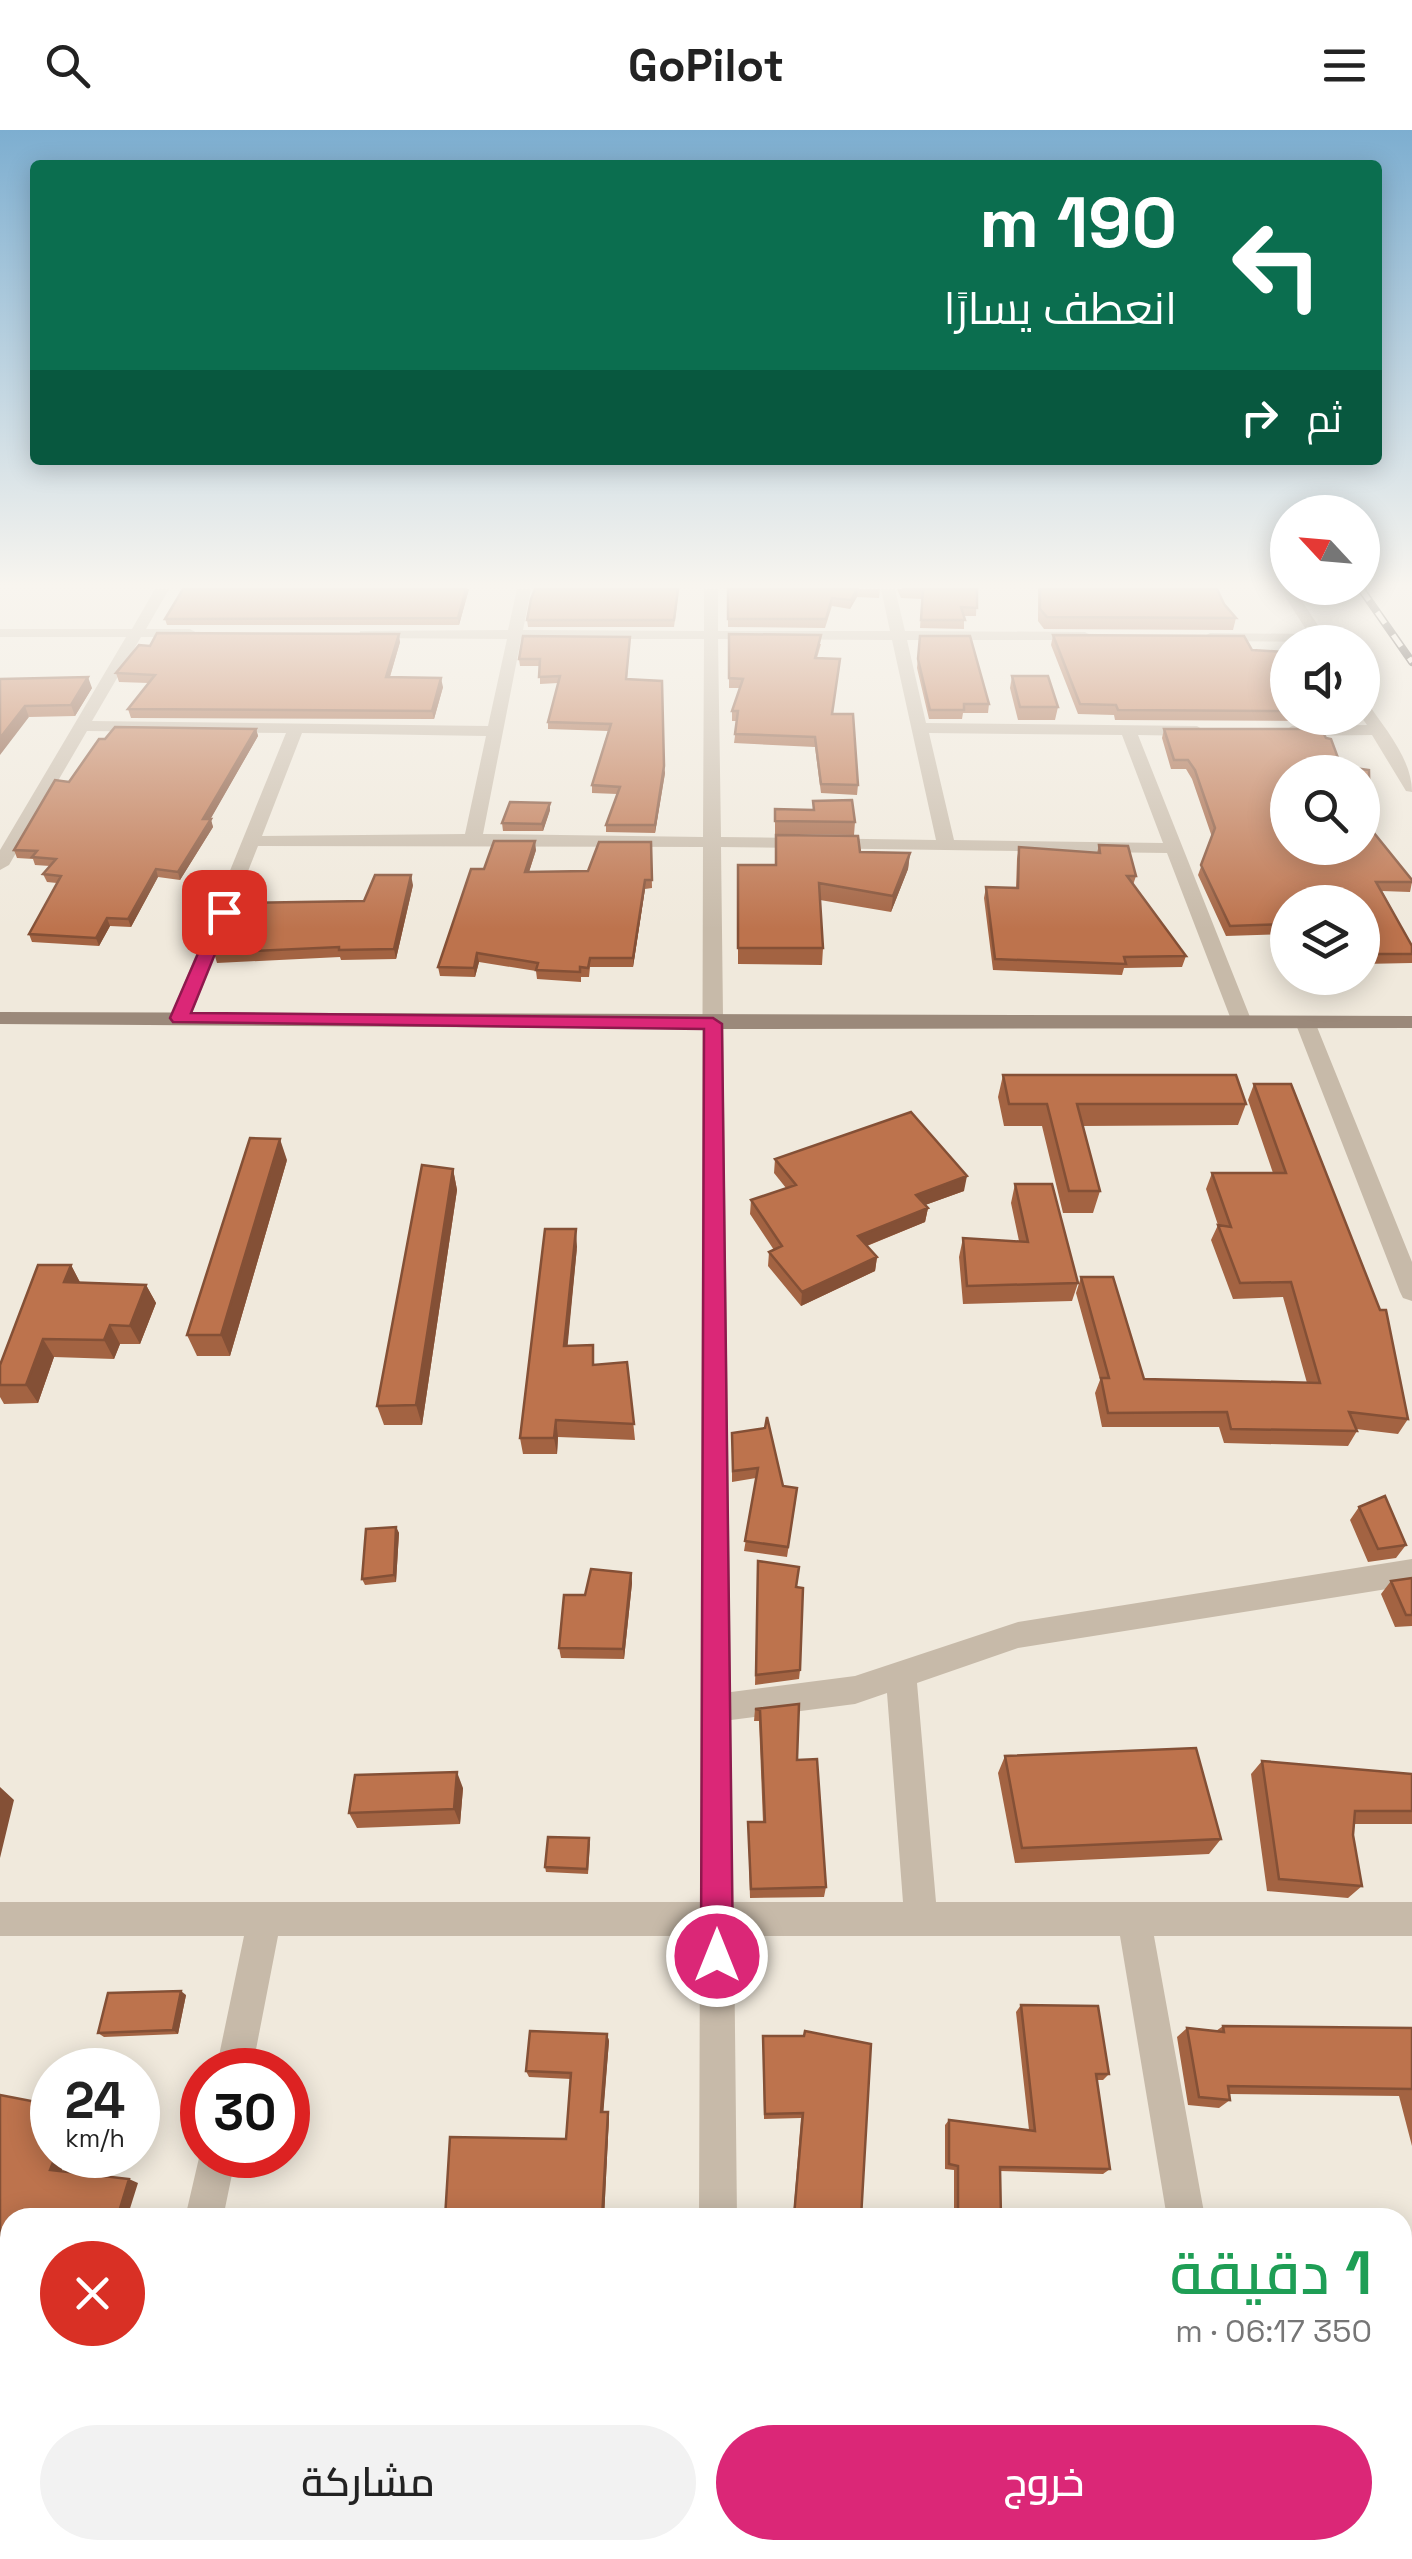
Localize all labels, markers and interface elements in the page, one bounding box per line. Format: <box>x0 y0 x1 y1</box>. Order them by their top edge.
text: GoPilot <box>628 37 784 94</box>
icon: search <box>40 38 95 93</box>
icon: menu <box>1317 38 1372 93</box>
text: 190 m <box>979 178 1177 267</box>
icon: left <box>1212 200 1342 330</box>
text: انعطف يسارًا <box>944 280 1177 337</box>
icon: right <box>1232 390 1287 445</box>
text: ثم <box>1307 395 1342 443</box>
north arrow <box>1270 495 1380 605</box>
map controls <box>1270 495 1380 995</box>
button: sound <box>1270 625 1380 735</box>
button: search <box>1270 755 1380 865</box>
pin <box>182 870 267 955</box>
icon: arrive <box>197 885 252 940</box>
button: layers <box>1270 885 1380 995</box>
position arrow <box>665 1904 769 2008</box>
speed limit sign: 30 <box>180 2048 310 2178</box>
text: 24 <box>65 2069 125 2133</box>
text: km/h <box>65 2122 125 2154</box>
text: 1 دقيقة <box>1170 2235 1372 2312</box>
button: close <box>40 2241 145 2346</box>
text: 350 m · 06:17 <box>1175 2311 1372 2351</box>
button: مشاركة <box>40 2425 696 2540</box>
button: خروج <box>716 2425 1372 2540</box>

